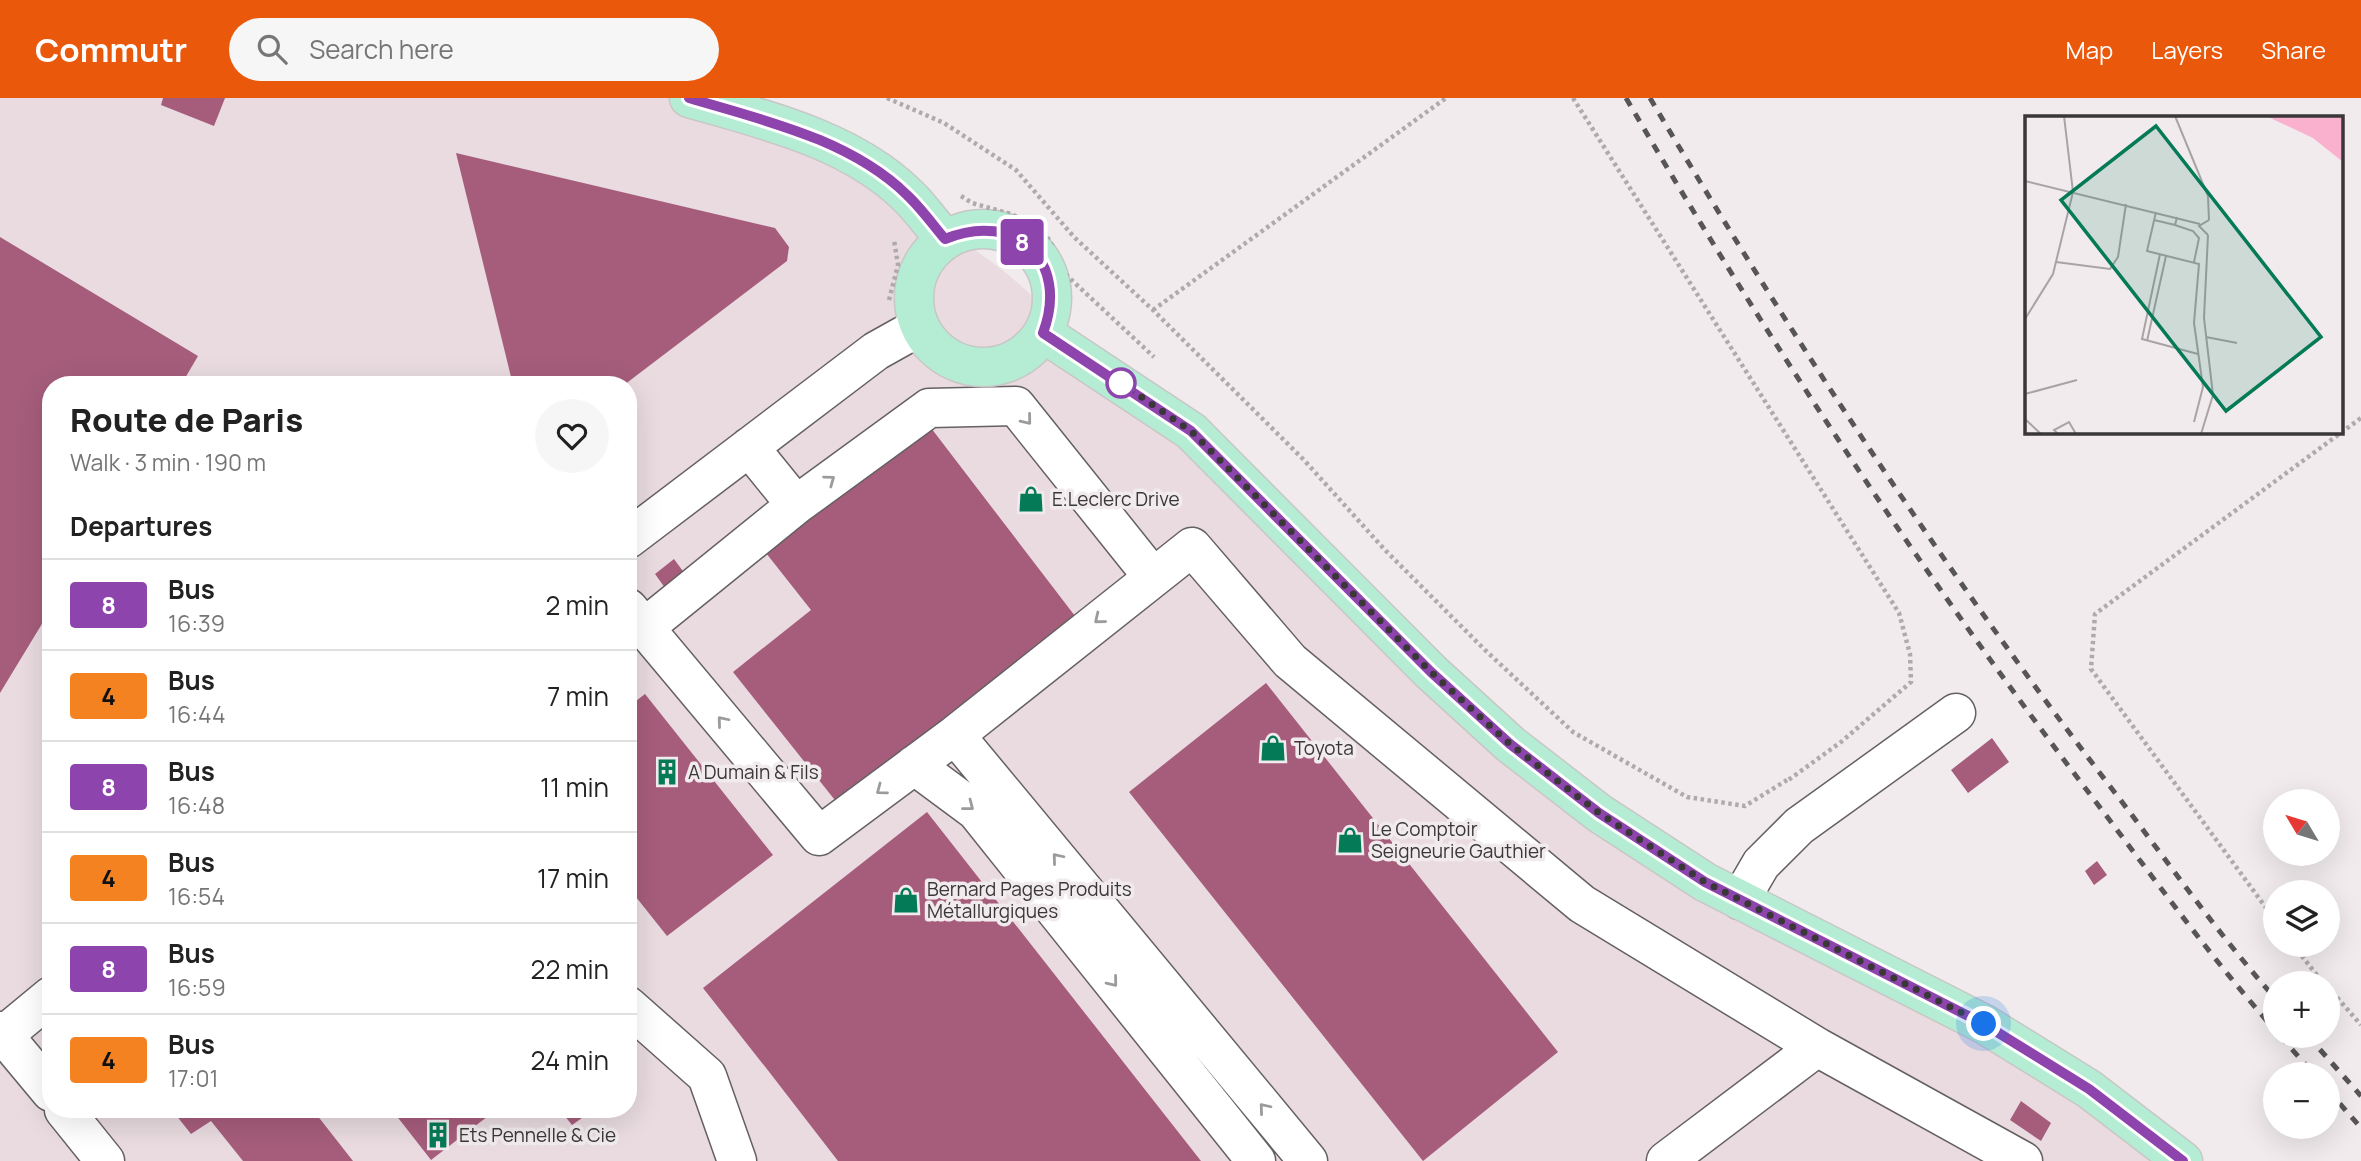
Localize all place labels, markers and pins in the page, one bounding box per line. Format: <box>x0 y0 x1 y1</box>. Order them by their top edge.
unlabelled marker <box>1106 368 1136 398</box>
shop icon: E.Leclerc Drive <box>1016 484 1046 514</box>
place label: E.Leclerc Drive <box>1052 486 1180 512</box>
shop icon: Toyota <box>1258 733 1288 763</box>
place label: Toyota <box>1294 735 1354 761</box>
building icon: A Dumain & Fils <box>652 757 682 787</box>
place label: A Dumain & Fils <box>688 759 819 785</box>
place label: Le Comptoir Seigneurie Gauthier <box>1371 816 1546 864</box>
shop icon: Le Comptoir Seigneurie Gauthier <box>1335 825 1365 855</box>
place label: Bernard Pages Produits Métallurgiques <box>927 876 1132 924</box>
shop icon: Bernard Pages Produits Métallurgiques <box>891 885 921 915</box>
building icon: Ets Pennelle & Cie <box>423 1120 453 1150</box>
place label: Ets Pennelle & Cie <box>459 1122 616 1148</box>

